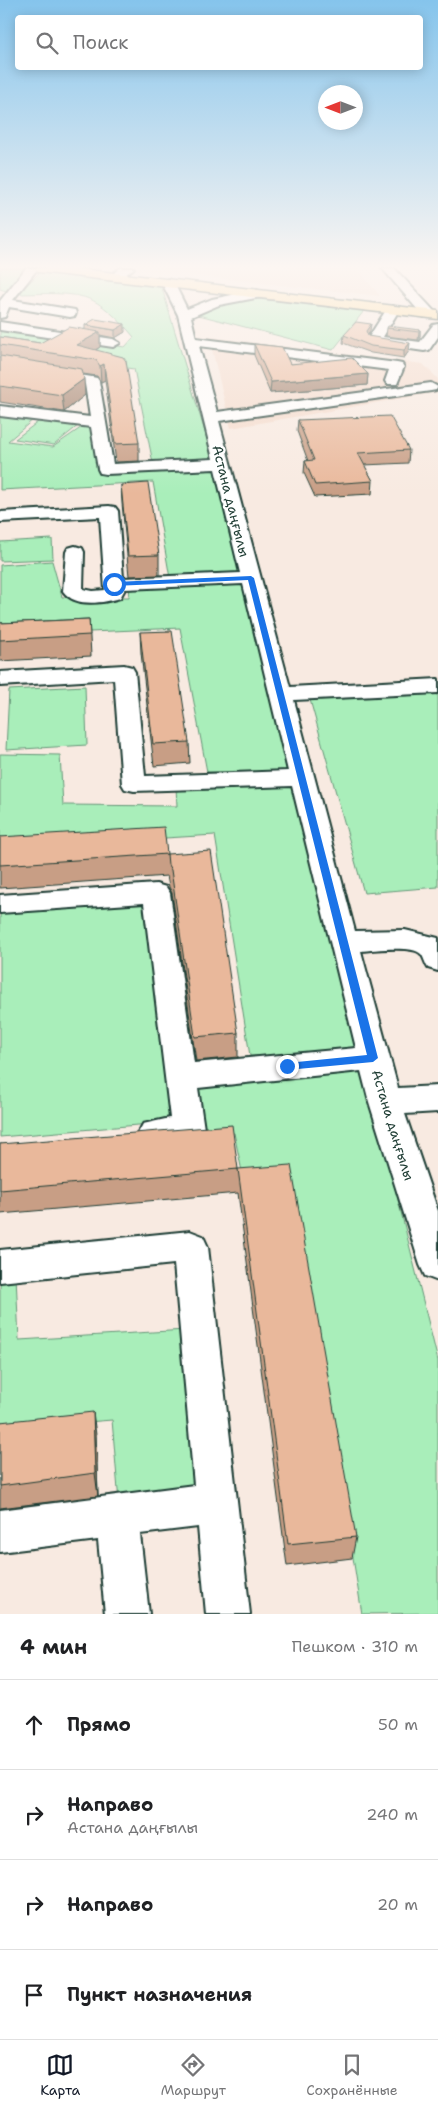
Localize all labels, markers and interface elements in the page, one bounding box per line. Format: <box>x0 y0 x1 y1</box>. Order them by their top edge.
search box <box>15 15 423 70</box>
icon: search <box>33 29 61 57</box>
text: Поиск <box>73 30 128 55</box>
north arrow <box>318 85 363 130</box>
street label: Астана даңғылы <box>208 443 254 559</box>
route start <box>103 573 126 596</box>
route end <box>276 1055 299 1078</box>
street label: Астана даңғылы <box>368 1067 418 1183</box>
text: 4 мин <box>20 1633 87 1661</box>
text: Пешком · 310 m <box>292 1636 418 1657</box>
icon: ahead <box>20 1711 48 1739</box>
text: Прямо <box>67 1712 131 1737</box>
text: 50 m <box>378 1714 418 1735</box>
text: Направо <box>67 1792 153 1817</box>
icon: right <box>20 1801 48 1829</box>
text: 240 m <box>366 1804 418 1825</box>
text: Астана даңғылы <box>67 1817 198 1838</box>
icon: right <box>20 1891 48 1919</box>
text: Направо <box>67 1892 153 1917</box>
text: 20 m <box>377 1894 418 1915</box>
icon: arrive <box>20 1981 48 2009</box>
text: Пункт назначения <box>67 1982 252 2007</box>
tab: Карта <box>40 2051 80 2099</box>
tab: Маршрут <box>161 2051 226 2099</box>
tab: Сохранённые <box>306 2051 398 2099</box>

